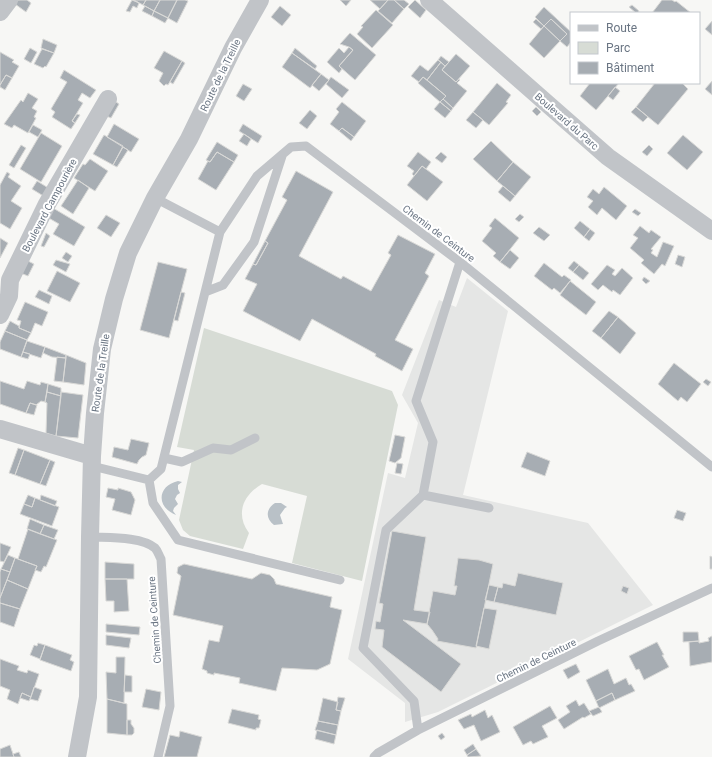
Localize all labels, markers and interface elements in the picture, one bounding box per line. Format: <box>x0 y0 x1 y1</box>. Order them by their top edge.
legend <box>570 12 700 84</box>
text: Route <box>606 21 637 35</box>
street label: Route de la Treille <box>198 37 243 113</box>
text: Parc <box>606 41 630 55</box>
text: Bâtiment <box>606 61 654 75</box>
street label: Boulevard du Parc <box>533 91 601 152</box>
street label: Boulevard Campourière <box>20 157 79 254</box>
street label: Chemin de Ceinture <box>401 203 477 264</box>
street label: Route de la Treille <box>90 333 111 413</box>
street label: Chemin de Ceinture <box>146 576 163 664</box>
street label: Chemin de Ceinture <box>495 636 578 684</box>

